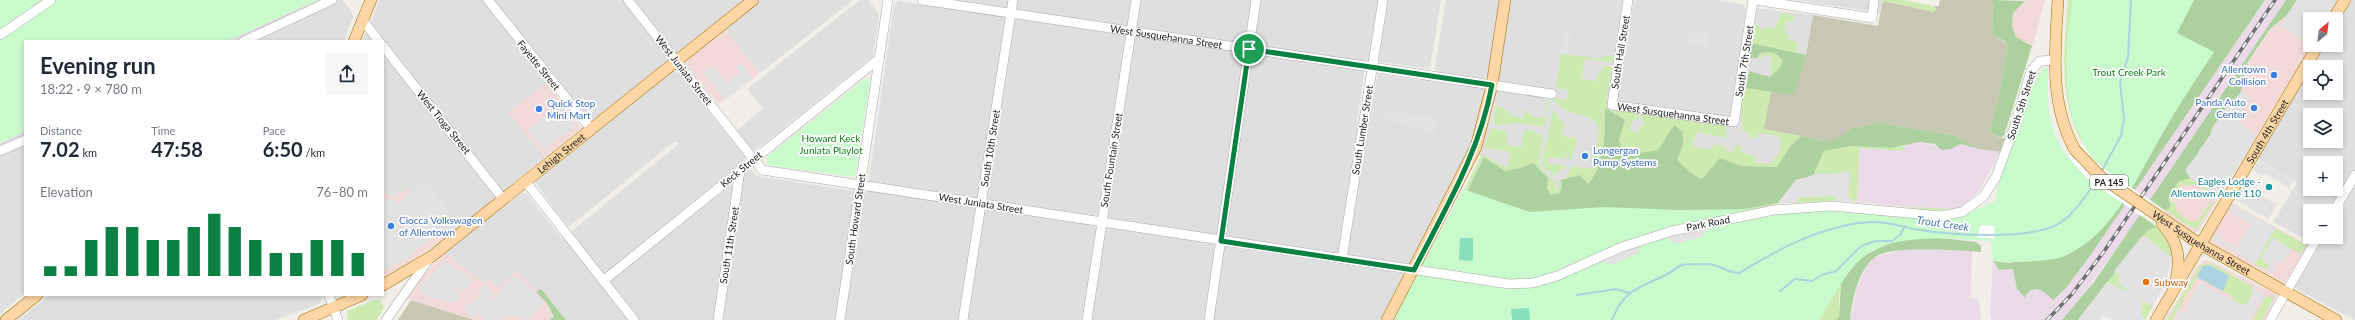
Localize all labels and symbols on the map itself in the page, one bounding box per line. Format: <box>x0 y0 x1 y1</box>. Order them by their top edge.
north arrow <box>2303 12 2343 52</box>
street label: South Hall Street <box>1608 14 1632 90</box>
street label: West Susquehanna Street <box>1110 22 1223 51</box>
street label: South 7th Street <box>1732 24 1756 98</box>
pin <box>1232 32 1266 66</box>
street label: West Juniata Street <box>653 33 715 108</box>
street label: Fayette Street <box>515 38 563 93</box>
place label: Allentown Collision <box>2221 63 2266 87</box>
park label: Trout Creek Park <box>2092 66 2167 78</box>
street label: South 5th Street <box>2004 68 2038 141</box>
marker: Allentown Collision <box>2269 70 2279 80</box>
street label: South Lumber Street <box>1349 84 1375 175</box>
street label: West Tioga Street <box>415 88 474 156</box>
place label: Panda Auto Center <box>2195 96 2246 120</box>
place label: Quick Stop Mini Mart <box>547 97 596 121</box>
street label: South 4th Street <box>2244 97 2291 166</box>
street label: West Susquehanna Street <box>1616 100 1730 127</box>
marker: Panda Auto Center <box>2249 103 2259 113</box>
marker: Quick Stop Mini Mart <box>534 104 544 114</box>
street label: South 10th Street <box>978 108 1002 187</box>
street label: South Fountain Street <box>1098 111 1124 208</box>
street label: Lehigh Street <box>535 130 588 176</box>
park label: Howard Keck Juniata Playlot <box>799 132 863 156</box>
place label: Longergan Pump Systems <box>1593 144 1657 168</box>
street label: Keck Street <box>718 148 765 189</box>
marker: Longergan Pump Systems <box>1580 151 1590 161</box>
street label: South Howard Street <box>843 172 867 265</box>
road number: PA 145 <box>2090 175 2128 189</box>
place label: Eagles Lodge - Allentown Aerie 110 <box>2171 175 2261 199</box>
marker: Eagles Lodge - Allentown Aerie 110 <box>2264 182 2274 192</box>
street label: West Juniata Street <box>938 190 1024 216</box>
street label: South 11th Street <box>717 205 741 284</box>
street label: West Susquehanna Street <box>2150 208 2253 277</box>
street label: Park Road <box>1685 213 1731 233</box>
water label: Trout Creek <box>1916 213 1971 233</box>
place label: Ciocca Volkswagen of Allentown <box>399 214 483 238</box>
marker: Ciocca Volkswagen of Allentown <box>386 221 396 231</box>
place label: Subway <box>2154 276 2189 288</box>
marker: Subway <box>2141 277 2151 287</box>

